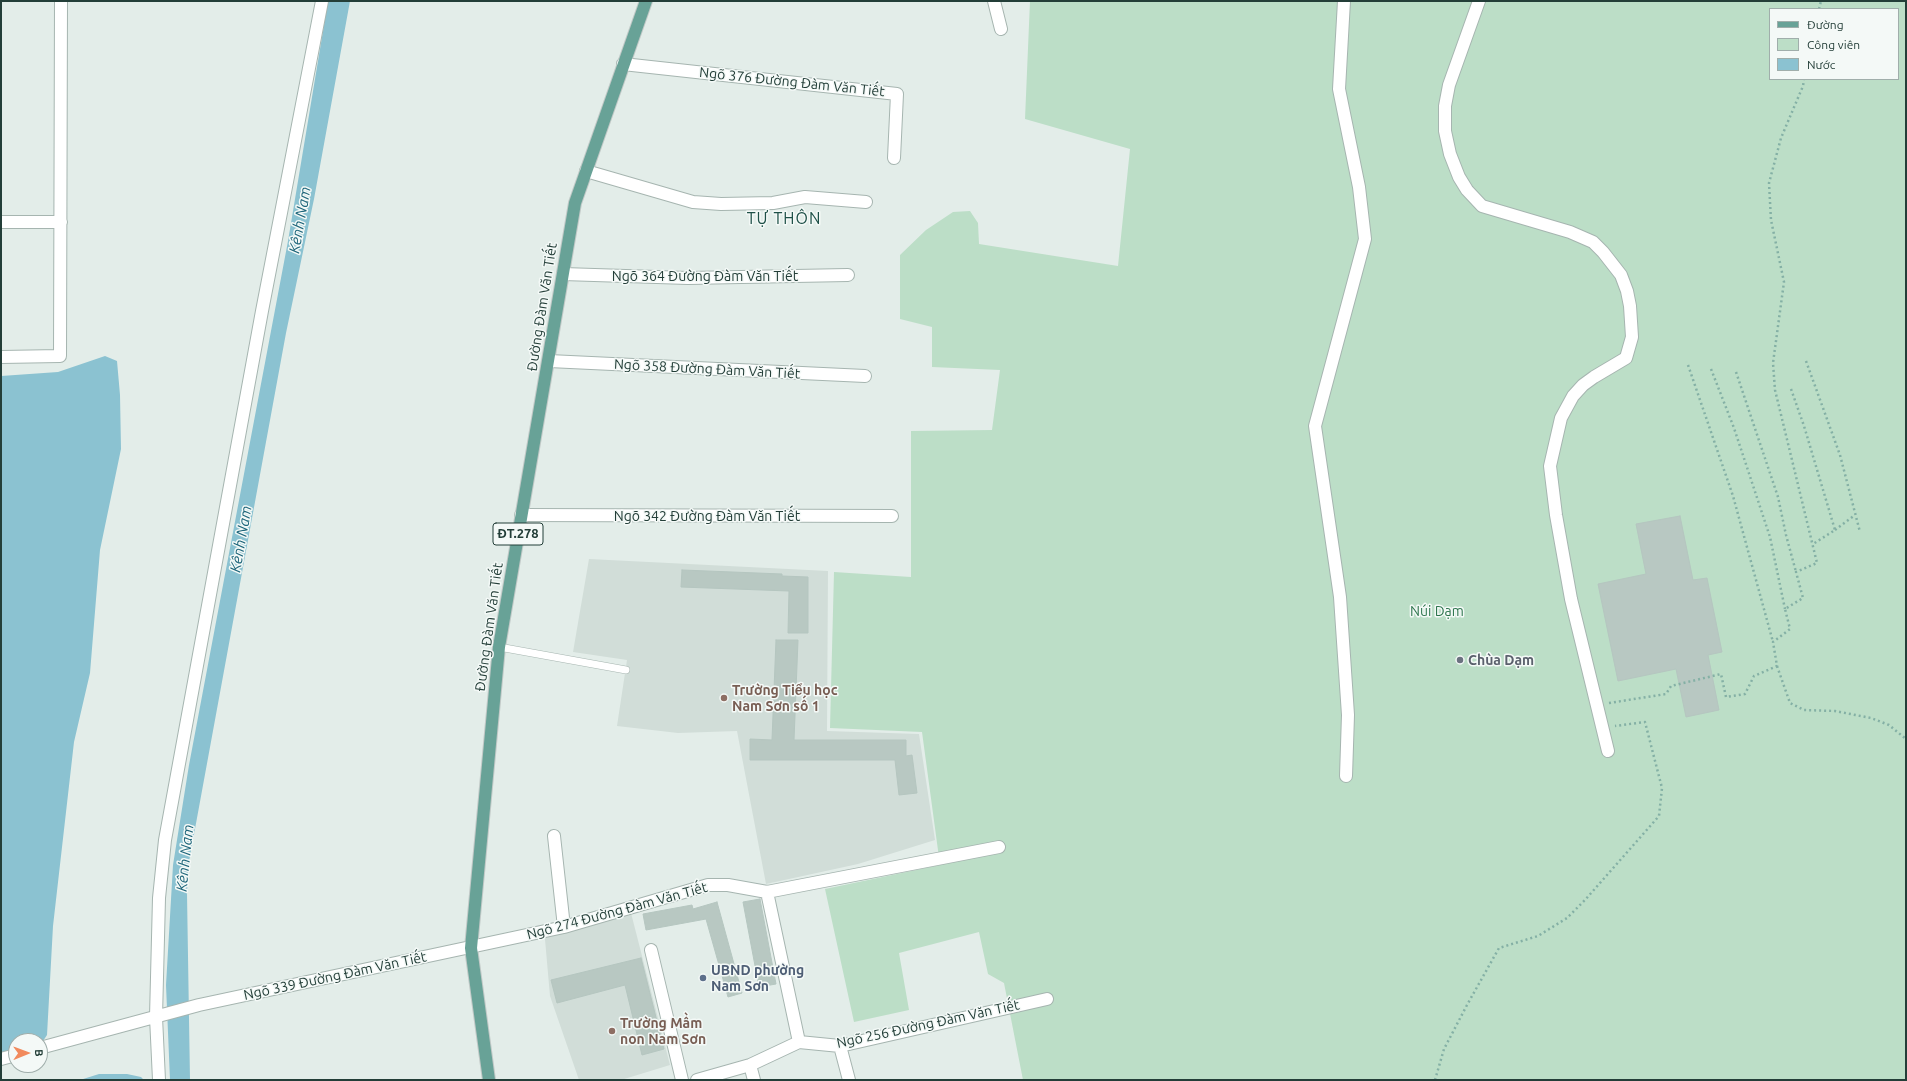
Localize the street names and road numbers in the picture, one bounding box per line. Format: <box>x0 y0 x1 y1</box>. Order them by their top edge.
street label: Ngõ 376 Đường Đàm Văn Tiết <box>698 64 886 100</box>
street label: Đường Đàm Văn Tiết <box>524 241 560 373</box>
street label: Ngõ 364 Đường Đàm Văn Tiết <box>612 268 798 284</box>
street label: Ngõ 358 Đường Đàm Văn Tiết <box>613 356 801 382</box>
street label: Ngõ 342 Đường Đàm Văn Tiết <box>614 508 800 524</box>
road number: ĐT.278 <box>493 523 543 545</box>
street label: Đường Đàm Văn Tiết <box>472 561 506 693</box>
street label: Ngõ 274 Đường Đàm Văn Tiết <box>525 879 709 943</box>
street label: Ngõ 339 Đường Đàm Văn Tiết <box>242 948 428 1004</box>
street label: Ngõ 256 Đường Đàm Văn Tiết <box>835 996 1021 1052</box>

